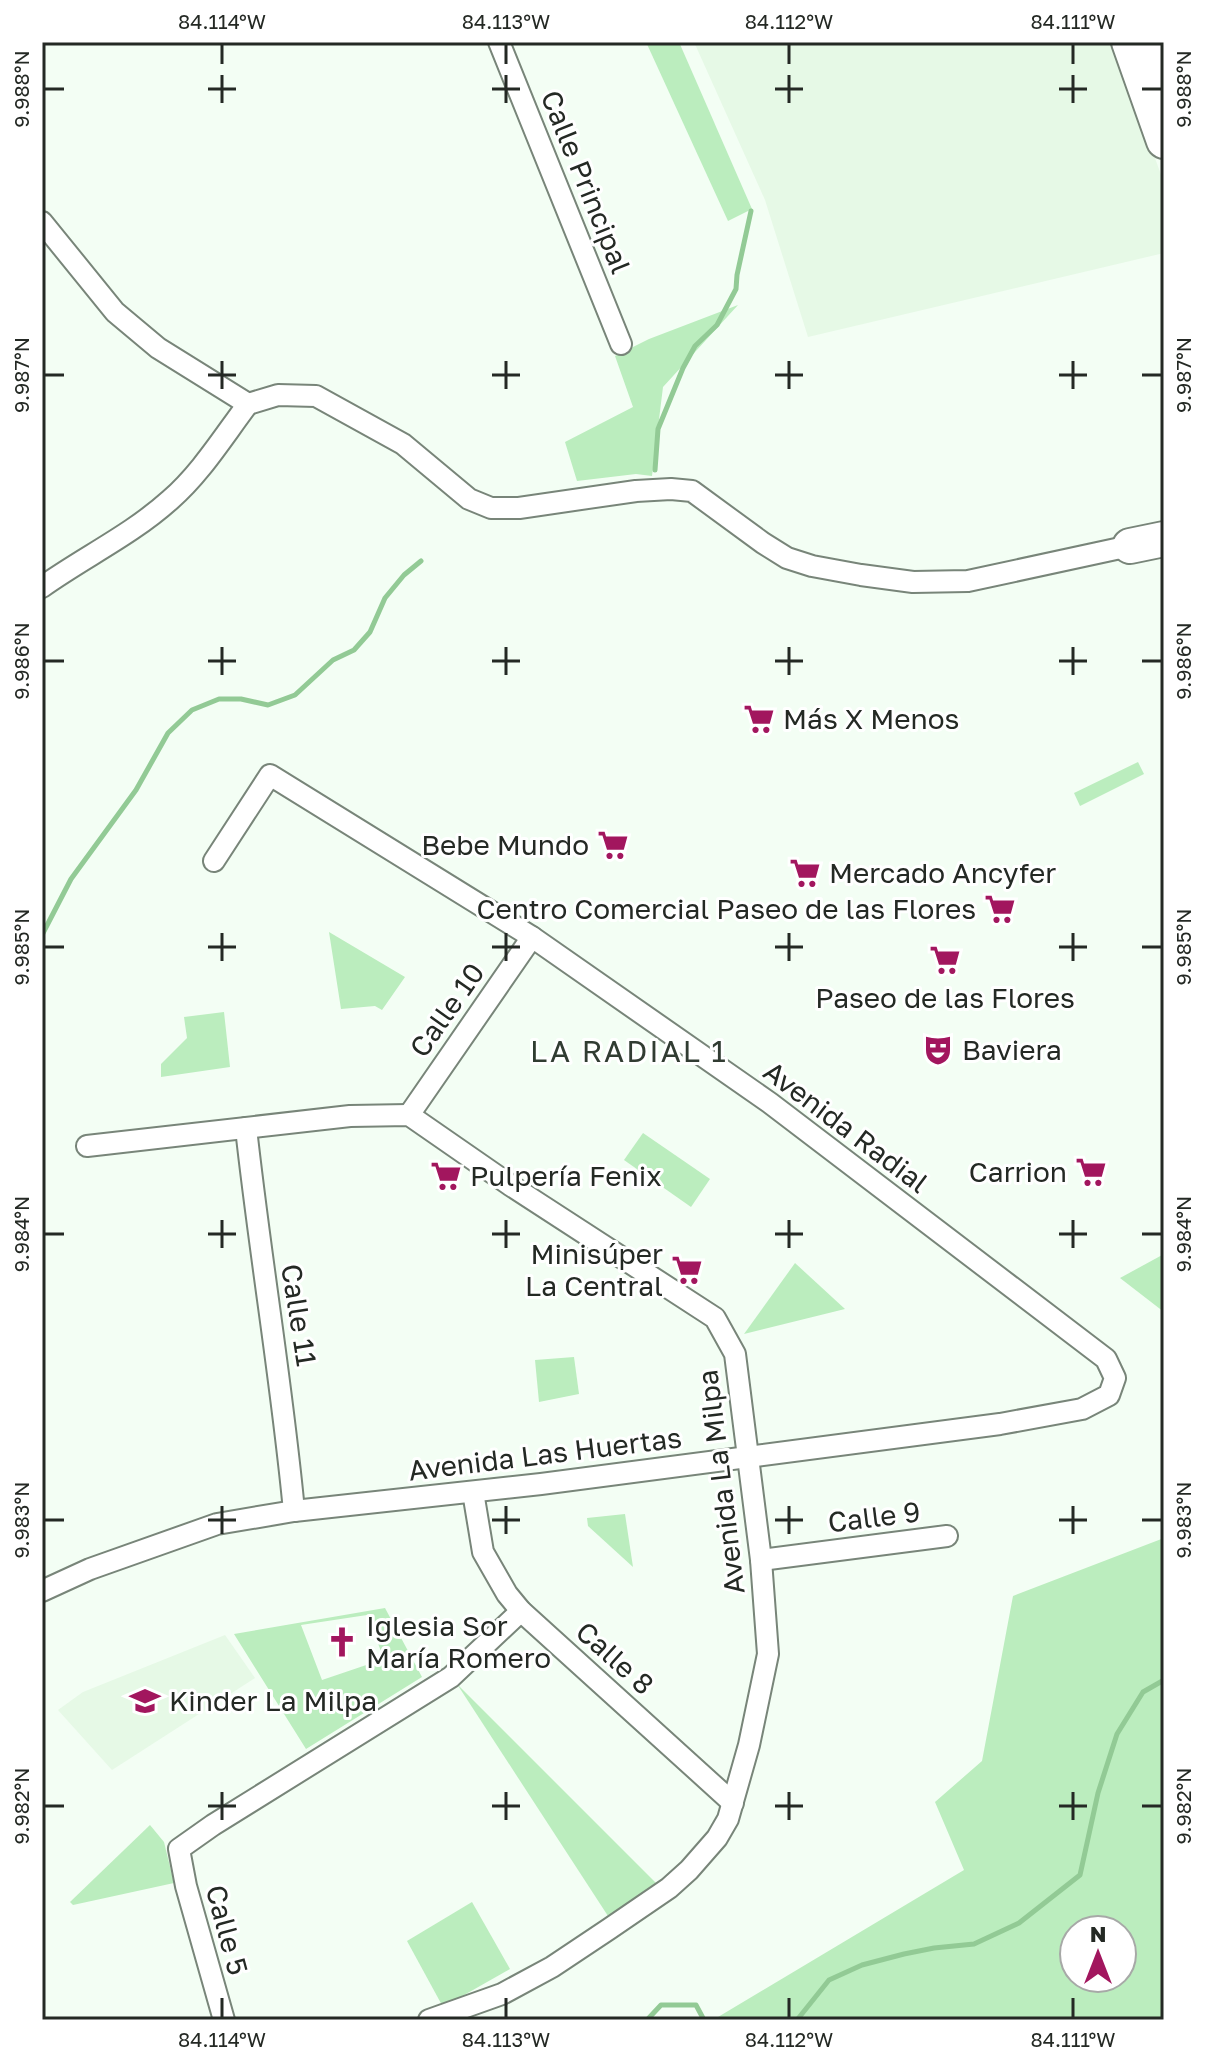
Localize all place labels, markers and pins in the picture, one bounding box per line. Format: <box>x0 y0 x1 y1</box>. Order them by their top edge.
supermarket icon: Más X Menos <box>742 702 776 736</box>
place label: Más X Menos <box>783 702 959 735</box>
place label: Bebe Mundo <box>421 828 589 861</box>
supermarket icon: Bebe Mundo <box>596 828 630 862</box>
supermarket icon: Mercado Ancyfer <box>788 856 822 890</box>
place label: Mercado Ancyfer <box>829 856 1056 889</box>
place label: Centro Comercial Paseo de las Flores <box>476 892 976 925</box>
supermarket icon: Centro Comercial Paseo de las Flores <box>983 892 1017 926</box>
supermarket icon: Paseo de las Flores <box>928 943 962 977</box>
place label: Paseo de las Flores <box>815 981 1075 1014</box>
theatre icon: Baviera <box>921 1033 955 1067</box>
place label: Baviera <box>962 1033 1062 1066</box>
place label: Carrion <box>969 1155 1067 1188</box>
supermarket icon: Carrion <box>1074 1155 1108 1189</box>
supermarket icon: Pulpería Fenix <box>429 1159 463 1193</box>
place label: Pulpería Fenix <box>470 1159 662 1192</box>
place label: Minisúper La Central <box>525 1237 663 1302</box>
supermarket icon: Minisúper La Central <box>670 1253 704 1287</box>
place label: Iglesia Sor María Romero <box>366 1609 551 1674</box>
church icon: Iglesia Sor María Romero <box>325 1625 359 1659</box>
school or university icon: Kinder La Milpa <box>128 1684 162 1718</box>
place label: Kinder La Milpa <box>169 1684 377 1717</box>

